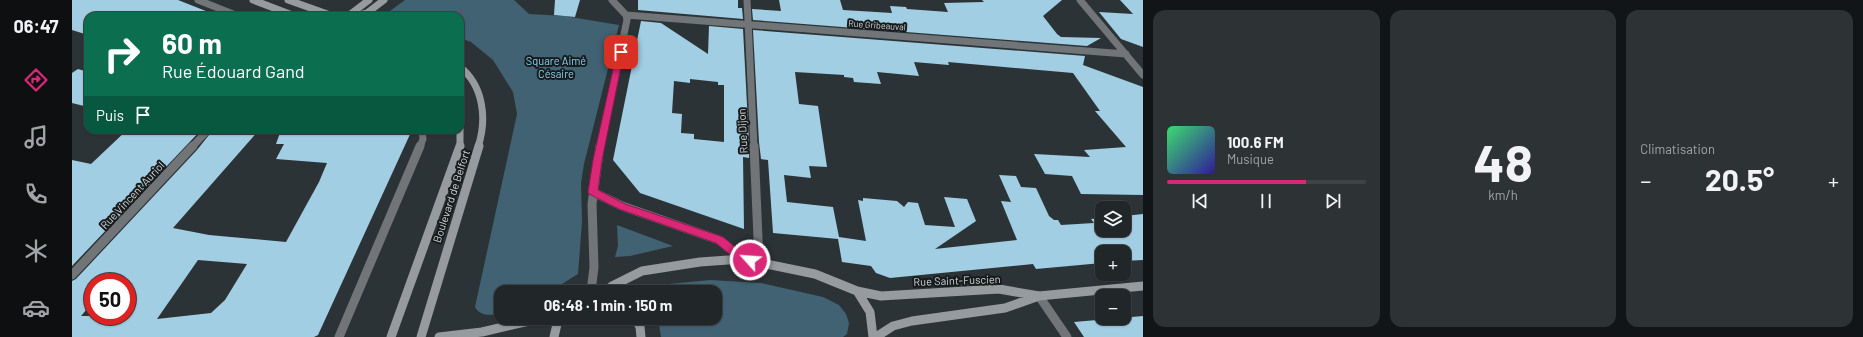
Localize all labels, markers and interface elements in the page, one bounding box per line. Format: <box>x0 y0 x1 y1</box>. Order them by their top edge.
text: 06:47 <box>14 15 59 37</box>
street label: Rue Gribeauval <box>848 17 906 33</box>
text: 60 m <box>162 26 222 60</box>
icon: right <box>96 28 148 80</box>
pin <box>604 35 638 69</box>
icon: arrive <box>610 41 632 63</box>
park label: Square Aimé Césaire <box>526 54 586 80</box>
text: Rue Édouard Gand <box>162 60 305 82</box>
icon: directions <box>22 66 50 94</box>
icon: arrive <box>132 104 154 126</box>
text: Puis <box>96 106 124 124</box>
street label: Rue Dijon <box>734 108 750 154</box>
icon: music <box>22 123 50 151</box>
text: 48 <box>1473 130 1533 192</box>
text: 100.6 FM <box>1227 133 1284 151</box>
text: Climatisation <box>1640 141 1715 157</box>
street label: Boulevard de Belfort <box>430 148 472 244</box>
text: Musique <box>1227 151 1274 167</box>
street label: Rue Vincent Auriol <box>97 159 167 231</box>
text: 20.5° <box>1705 161 1774 197</box>
text: − <box>1640 167 1651 193</box>
text: + <box>1828 167 1839 193</box>
icon: phone <box>22 180 50 208</box>
text: km/h <box>1488 187 1518 203</box>
icon: previous <box>1189 190 1211 212</box>
icon: pause <box>1255 190 1277 212</box>
icon: next <box>1322 190 1344 212</box>
map controls <box>1095 201 1131 325</box>
button: layers <box>1095 201 1131 237</box>
icon: climate <box>22 237 50 265</box>
position arrow <box>729 239 771 281</box>
button: + <box>1095 245 1131 281</box>
street label: Rue Saint-Fuscien <box>913 272 1001 288</box>
speed limit sign: 50 <box>84 273 136 325</box>
button: − <box>1095 289 1131 325</box>
icon: car <box>22 294 50 322</box>
text: 06:48 · 1 min · 150 m <box>544 296 672 314</box>

